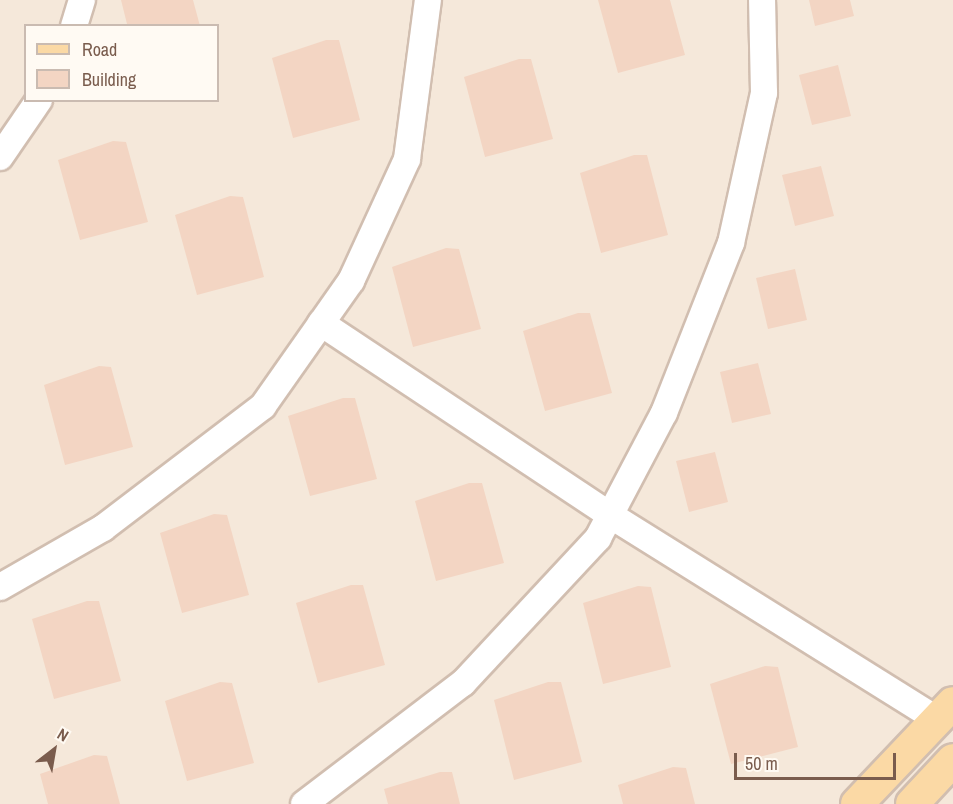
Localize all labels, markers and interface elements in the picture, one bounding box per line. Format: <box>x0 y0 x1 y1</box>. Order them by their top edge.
legend <box>24 24 219 102</box>
text: Road <box>82 37 117 62</box>
text: Building <box>82 67 136 92</box>
north arrow <box>24 720 84 780</box>
text: N <box>54 723 73 746</box>
scale bar <box>737 741 899 779</box>
text: 50 m <box>745 751 778 776</box>

